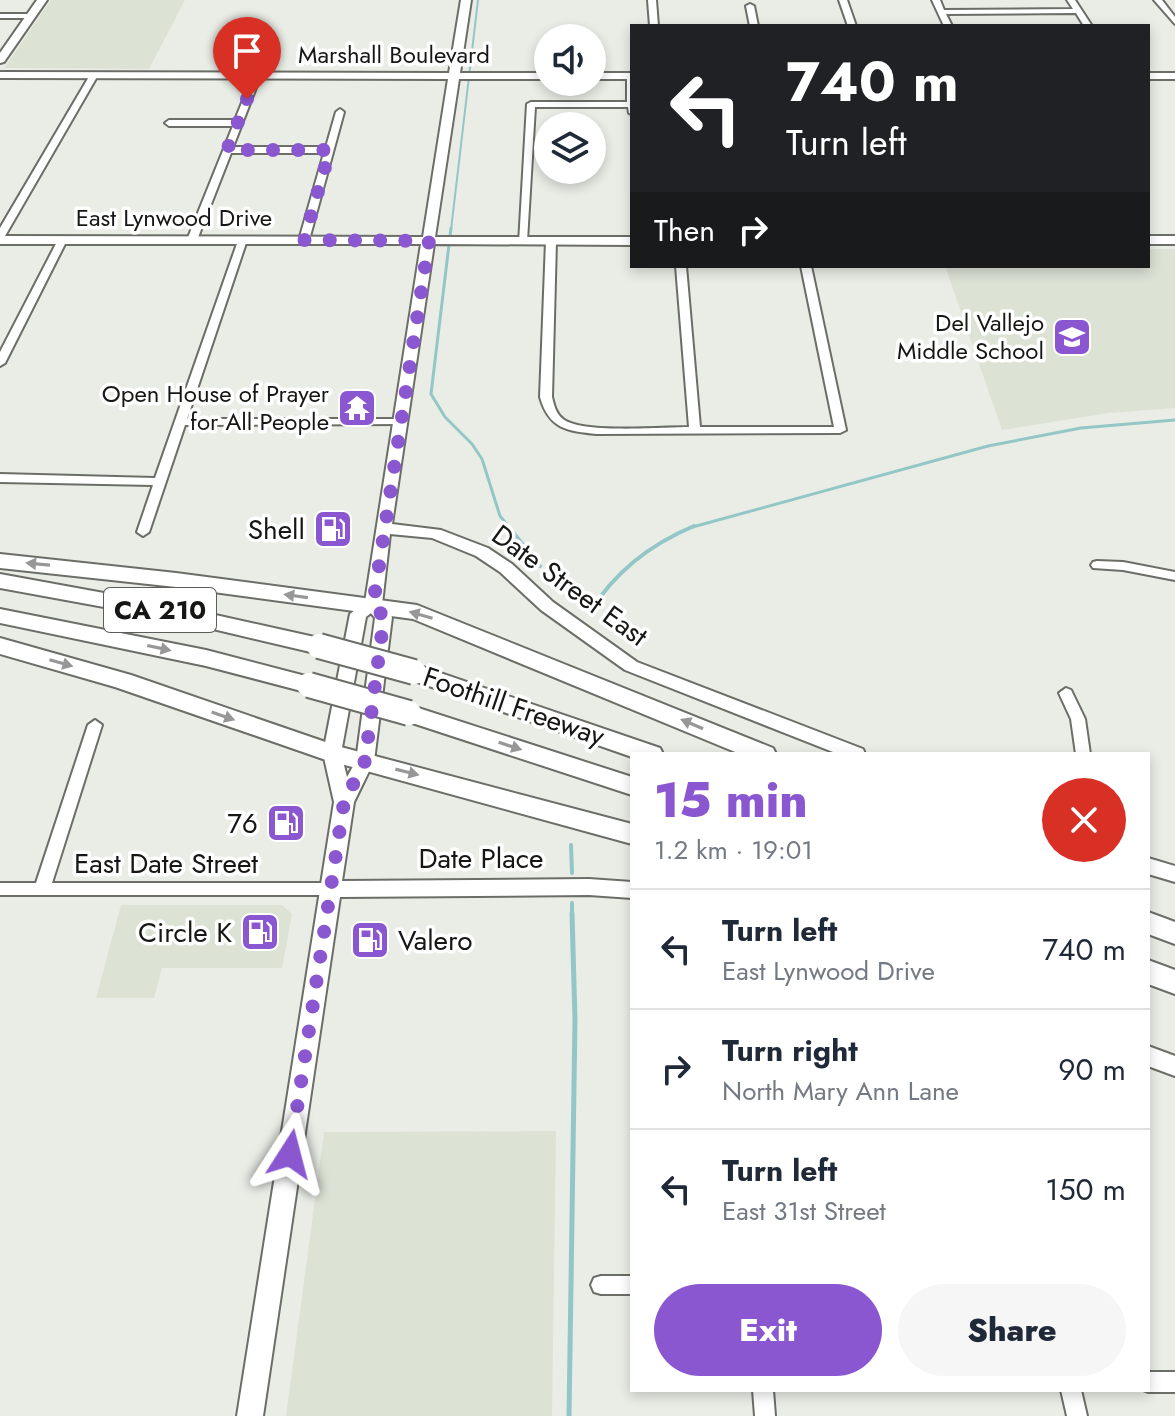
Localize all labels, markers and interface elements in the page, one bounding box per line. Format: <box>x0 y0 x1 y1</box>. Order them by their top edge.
pin <box>213 17 281 99</box>
map controls <box>534 24 606 184</box>
button: sound <box>534 24 606 96</box>
icon: arrive <box>225 29 269 73</box>
street label: Marshall Boulevard <box>298 37 490 72</box>
text: 740 m <box>786 41 959 122</box>
icon: left <box>654 56 758 160</box>
button: layers <box>534 112 606 184</box>
text: Turn left <box>786 116 907 168</box>
street label: East Lynwood Drive <box>76 200 272 235</box>
icon: right <box>731 208 775 252</box>
text: Then <box>654 209 715 252</box>
place label: Del Vallejo Middle School <box>897 305 1044 368</box>
school or university icon: Del Vallejo Middle School <box>1051 316 1093 358</box>
place label: Open House of Prayer for All People <box>102 376 330 439</box>
temple icon: Open House of Prayer for All People <box>336 387 378 429</box>
fuel station icon: Shell <box>312 508 354 550</box>
place label: Shell <box>248 509 305 550</box>
street label: Date Street East <box>483 515 656 656</box>
one-way arrow <box>25 558 50 571</box>
road number: CA 210 <box>104 588 216 632</box>
one-way arrow <box>283 589 308 602</box>
one-way arrow <box>409 608 433 621</box>
one-way arrow <box>147 642 172 655</box>
street label: Foothill Freeway <box>418 656 611 757</box>
one-way arrow <box>50 657 74 670</box>
one-way arrow <box>211 710 235 722</box>
one-way arrow <box>679 717 703 730</box>
one-way arrow <box>498 740 522 752</box>
one-way arrow <box>395 766 420 779</box>
text: 15 min <box>654 766 808 835</box>
button: close <box>1042 778 1126 862</box>
fuel station icon: 76 <box>265 802 307 844</box>
place label: 76 <box>227 803 258 844</box>
text: 1.2 km · 19:01 <box>654 831 813 869</box>
street label: Date Place <box>418 838 544 879</box>
street label: East Date Street <box>74 843 258 884</box>
text: Turn left <box>722 909 837 952</box>
fuel station icon: Circle K <box>239 911 281 953</box>
place label: Circle K <box>138 912 232 953</box>
fuel station icon: Valero <box>349 919 391 961</box>
place label: Valero <box>398 920 472 961</box>
icon: left <box>654 927 698 971</box>
text: 740 m <box>1042 928 1126 971</box>
text: East Lynwood Drive <box>722 952 935 990</box>
text: Turn right <box>722 1029 858 1072</box>
icon: right <box>654 1047 698 1091</box>
text: 90 m <box>1058 1048 1126 1091</box>
text: North Mary Ann Lane <box>722 1072 959 1110</box>
position arrow <box>248 1112 332 1196</box>
text: Turn left <box>722 1149 837 1192</box>
icon: left <box>654 1167 698 1211</box>
text: 150 m <box>1045 1168 1126 1211</box>
text: East 31st Street <box>722 1192 886 1230</box>
button: Exit <box>654 1284 882 1376</box>
button: Share <box>898 1284 1126 1376</box>

